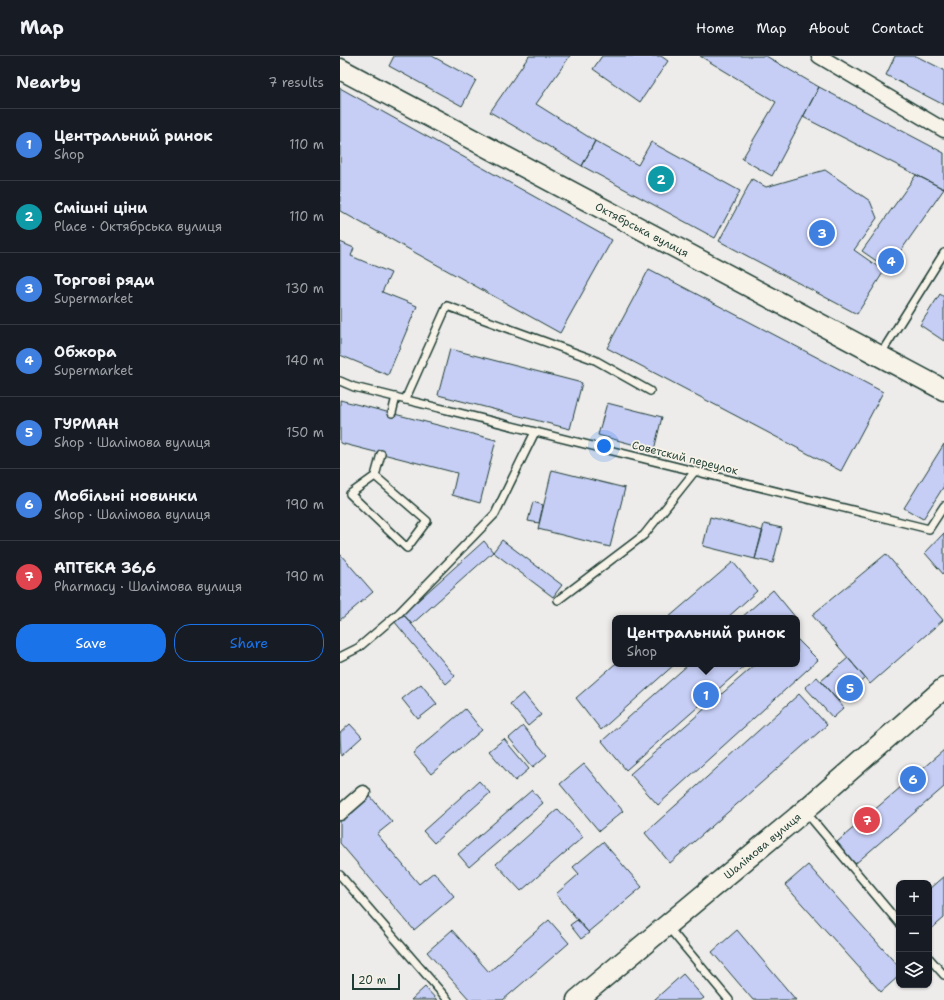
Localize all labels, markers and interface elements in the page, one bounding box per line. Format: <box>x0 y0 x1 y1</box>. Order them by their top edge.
text: Map <box>20 15 64 40</box>
text: Home <box>696 19 735 37</box>
text: Map <box>757 19 787 37</box>
text: About <box>809 19 850 37</box>
text: Contact <box>872 19 924 37</box>
text: Nearby <box>16 71 81 93</box>
text: 7 results <box>268 74 324 91</box>
text: Центральний ринок <box>54 126 213 146</box>
text: 1 <box>26 136 32 153</box>
text: 110 m <box>289 136 324 153</box>
text: Shop <box>54 146 84 163</box>
pin: 2 <box>648 164 674 194</box>
text: Смішні ціни <box>54 198 148 218</box>
street label: Октябрська вулиця <box>593 199 691 260</box>
text: 2 <box>24 208 34 225</box>
text: 110 m <box>289 208 324 225</box>
text: Place · Октябрська вулиця <box>54 218 222 235</box>
pin: 3 <box>809 218 835 248</box>
pin: 4 <box>878 246 904 276</box>
text: Торгові ряди <box>54 270 154 290</box>
text: 3 <box>24 280 34 297</box>
text: 130 m <box>286 280 324 297</box>
text: Supermarket <box>54 290 133 307</box>
text: Обжора <box>54 342 116 362</box>
text: 4 <box>24 352 34 369</box>
text: 140 m <box>285 352 324 369</box>
text: Supermarket <box>54 362 133 379</box>
text: ГУРМАН <box>54 414 119 434</box>
text: 5 <box>25 424 33 441</box>
text: 150 m <box>286 424 324 441</box>
text: Shop · Шалімова вулиця <box>54 434 211 451</box>
your location <box>594 436 614 456</box>
street label: Советский переулок <box>630 438 740 478</box>
text: Мобільні новинки <box>54 486 197 506</box>
text: 6 <box>24 496 34 513</box>
text: 190 m <box>285 496 324 513</box>
text: Shop · Шалімова вулиця <box>54 506 211 523</box>
text: АПТЕКА 36,6 <box>54 558 156 578</box>
text: 7 <box>24 568 34 585</box>
text: 190 m <box>285 568 324 585</box>
text: Pharmacy · Шалімова вулиця <box>54 578 242 595</box>
popup <box>612 615 800 667</box>
text: Центральний ринок <box>627 623 785 643</box>
button: Save <box>16 624 166 662</box>
button: Share <box>174 624 324 662</box>
text: Shop <box>627 643 657 660</box>
pin: 5 <box>837 673 863 703</box>
pin: 1 <box>693 680 719 710</box>
pin: 6 <box>900 764 926 794</box>
pin: 7 <box>854 805 880 835</box>
street label: Шалімова вулиця <box>720 809 804 882</box>
map controls <box>896 880 932 988</box>
button: + <box>896 880 932 916</box>
button: − <box>896 916 932 952</box>
button: layers <box>896 952 932 988</box>
scale bar <box>352 972 400 991</box>
text: 20 m <box>358 973 386 988</box>

